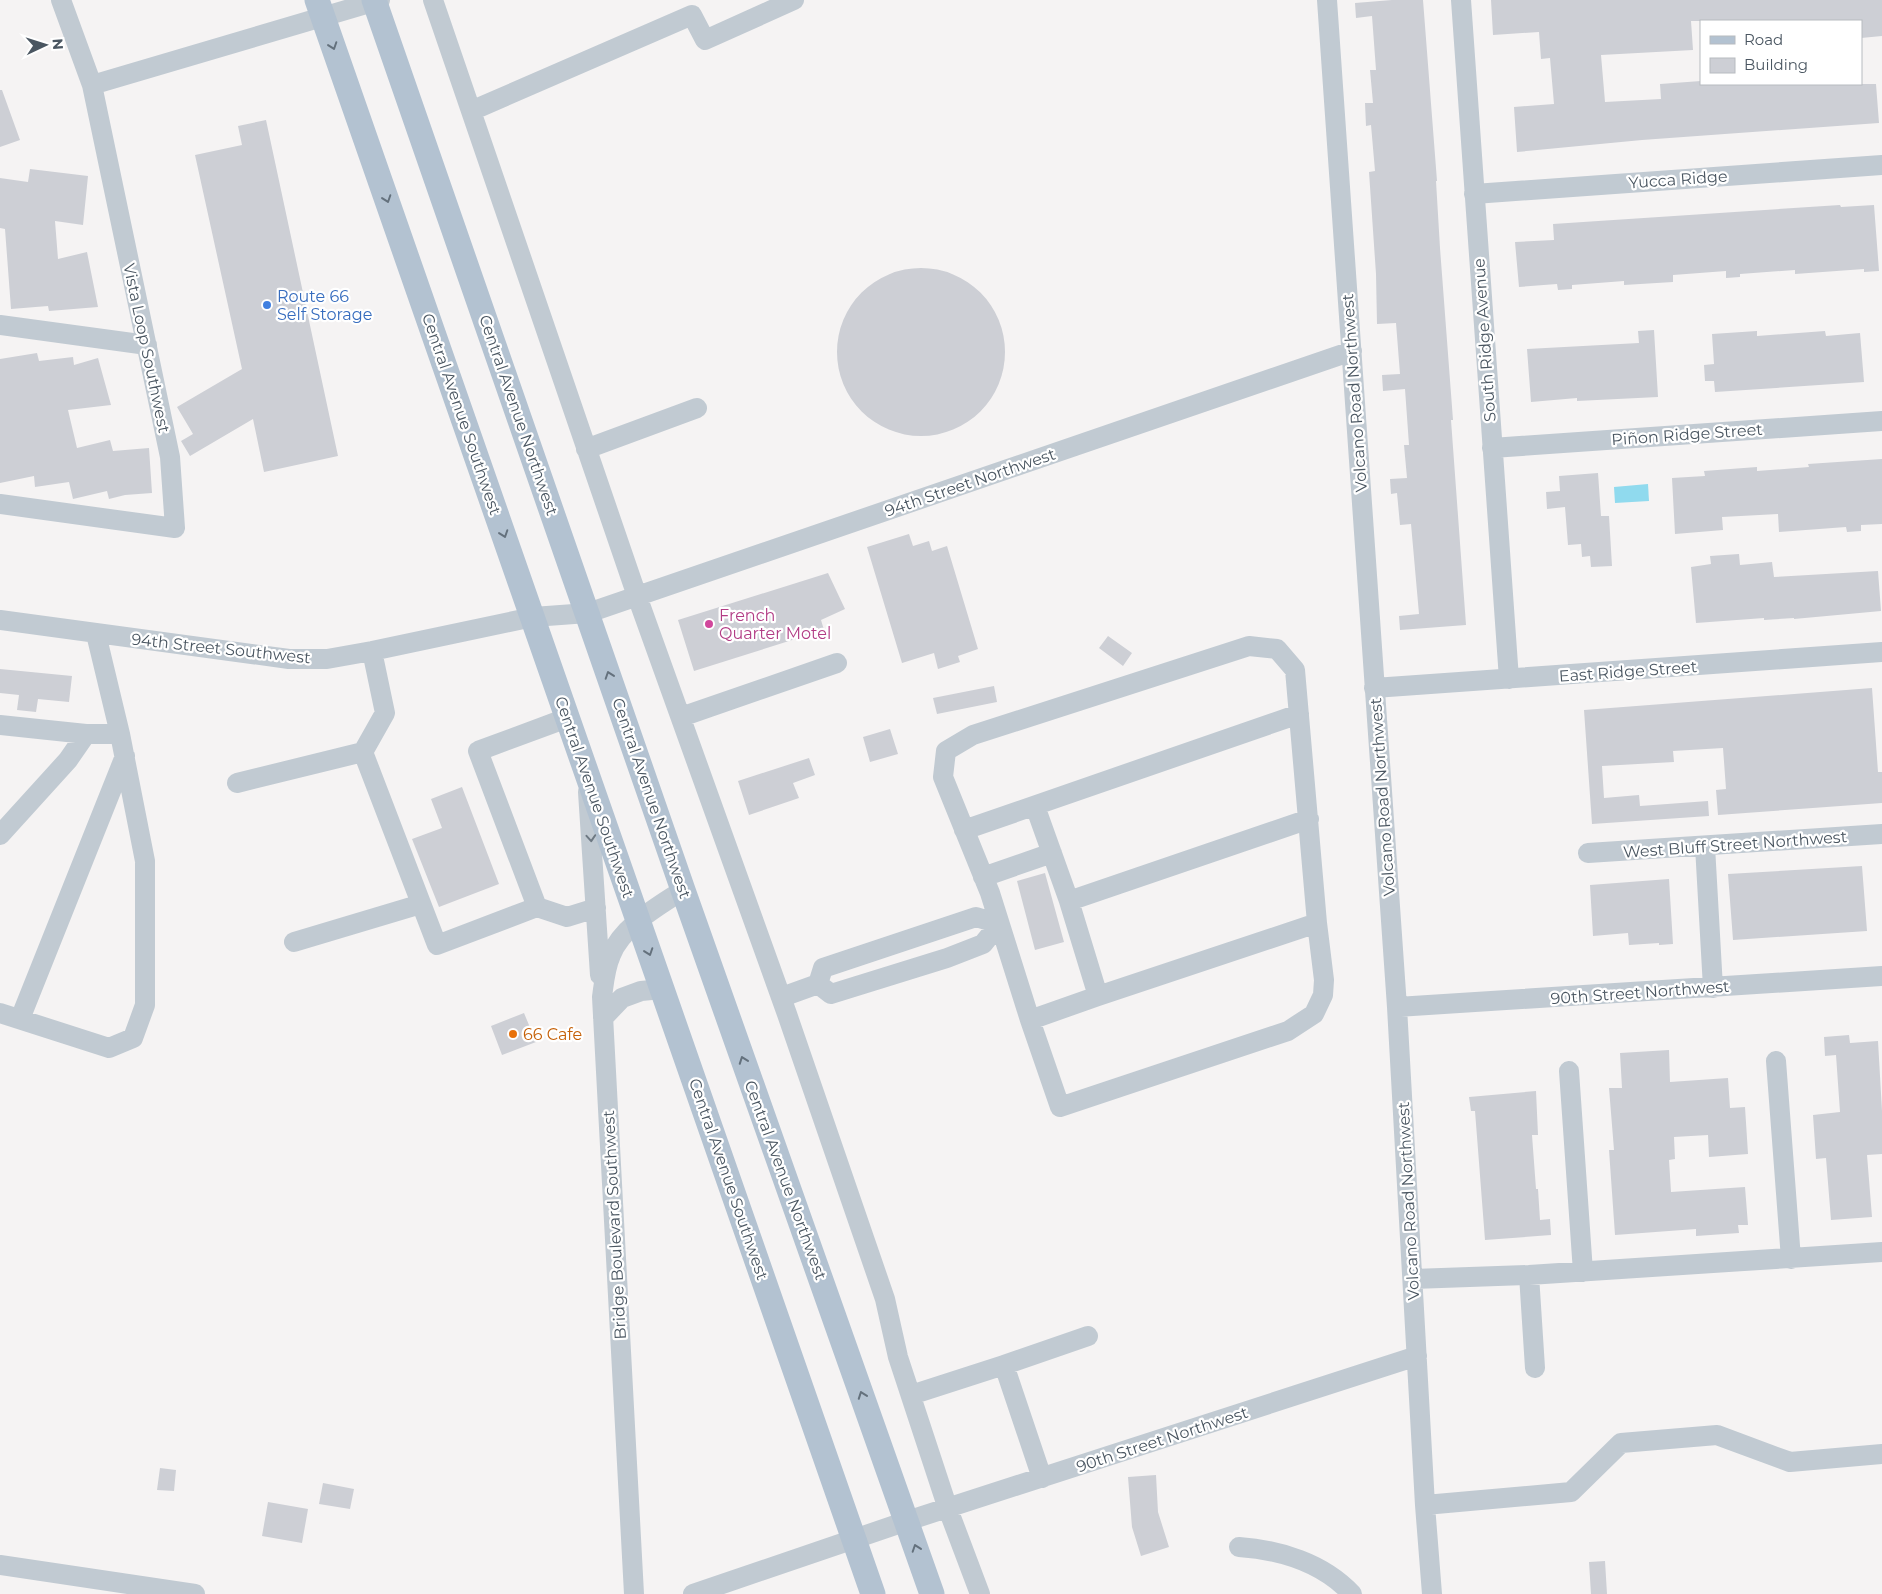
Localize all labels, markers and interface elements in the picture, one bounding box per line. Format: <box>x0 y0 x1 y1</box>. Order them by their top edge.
north arrow <box>20 20 70 70</box>
legend <box>1700 20 1862 85</box>
text: Road <box>1744 30 1783 49</box>
text: N <box>49 38 67 50</box>
one-way arrow <box>327 41 337 50</box>
text: Building <box>1744 55 1808 74</box>
street label: Yucca Ridge <box>1628 167 1728 192</box>
one-way arrow <box>381 195 391 203</box>
street label: South Ridge Avenue <box>1469 257 1500 422</box>
street label: Vista Loop Southwest <box>119 262 174 435</box>
place label: Route 66 Self Storage <box>277 287 372 324</box>
street label: Volcano Road Northwest <box>1338 293 1371 493</box>
marker: Route 66 Self Storage <box>261 299 273 311</box>
street label: Central Avenue Southwest <box>418 311 505 518</box>
street label: Central Avenue Northwest <box>475 312 562 518</box>
street label: Piñon Ridge Street <box>1611 420 1764 449</box>
street label: 94th Street Northwest <box>882 444 1058 521</box>
one-way arrow <box>498 530 508 538</box>
place label: French Quarter Motel <box>719 606 831 643</box>
marker: French Quarter Motel <box>703 618 715 630</box>
street label: 94th Street Southwest <box>130 630 312 667</box>
street label: East Ridge Street <box>1558 657 1698 686</box>
one-way arrow <box>605 672 615 680</box>
street label: Central Avenue Southwest <box>551 694 638 901</box>
street label: Central Avenue Northwest <box>608 695 695 901</box>
street label: Volcano Road Northwest <box>1366 697 1399 897</box>
street label: West Bluff Street Northwest <box>1622 827 1848 862</box>
one-way arrow <box>585 834 596 842</box>
one-way arrow <box>643 948 653 956</box>
street label: 90th Street Northwest <box>1550 977 1731 1008</box>
place label: 66 Cafe <box>523 1025 582 1044</box>
marker: 66 Cafe <box>507 1028 519 1040</box>
one-way arrow <box>739 1056 749 1065</box>
street label: Central Avenue Southwest <box>685 1076 772 1283</box>
street label: Central Avenue Northwest <box>741 1078 831 1283</box>
street label: Volcano Road Northwest <box>1394 1101 1423 1301</box>
street label: Bridge Boulevard Southwest <box>599 1109 630 1340</box>
one-way arrow <box>858 1391 868 1399</box>
street label: 90th Street Northwest <box>1074 1403 1251 1476</box>
one-way arrow <box>912 1544 922 1553</box>

